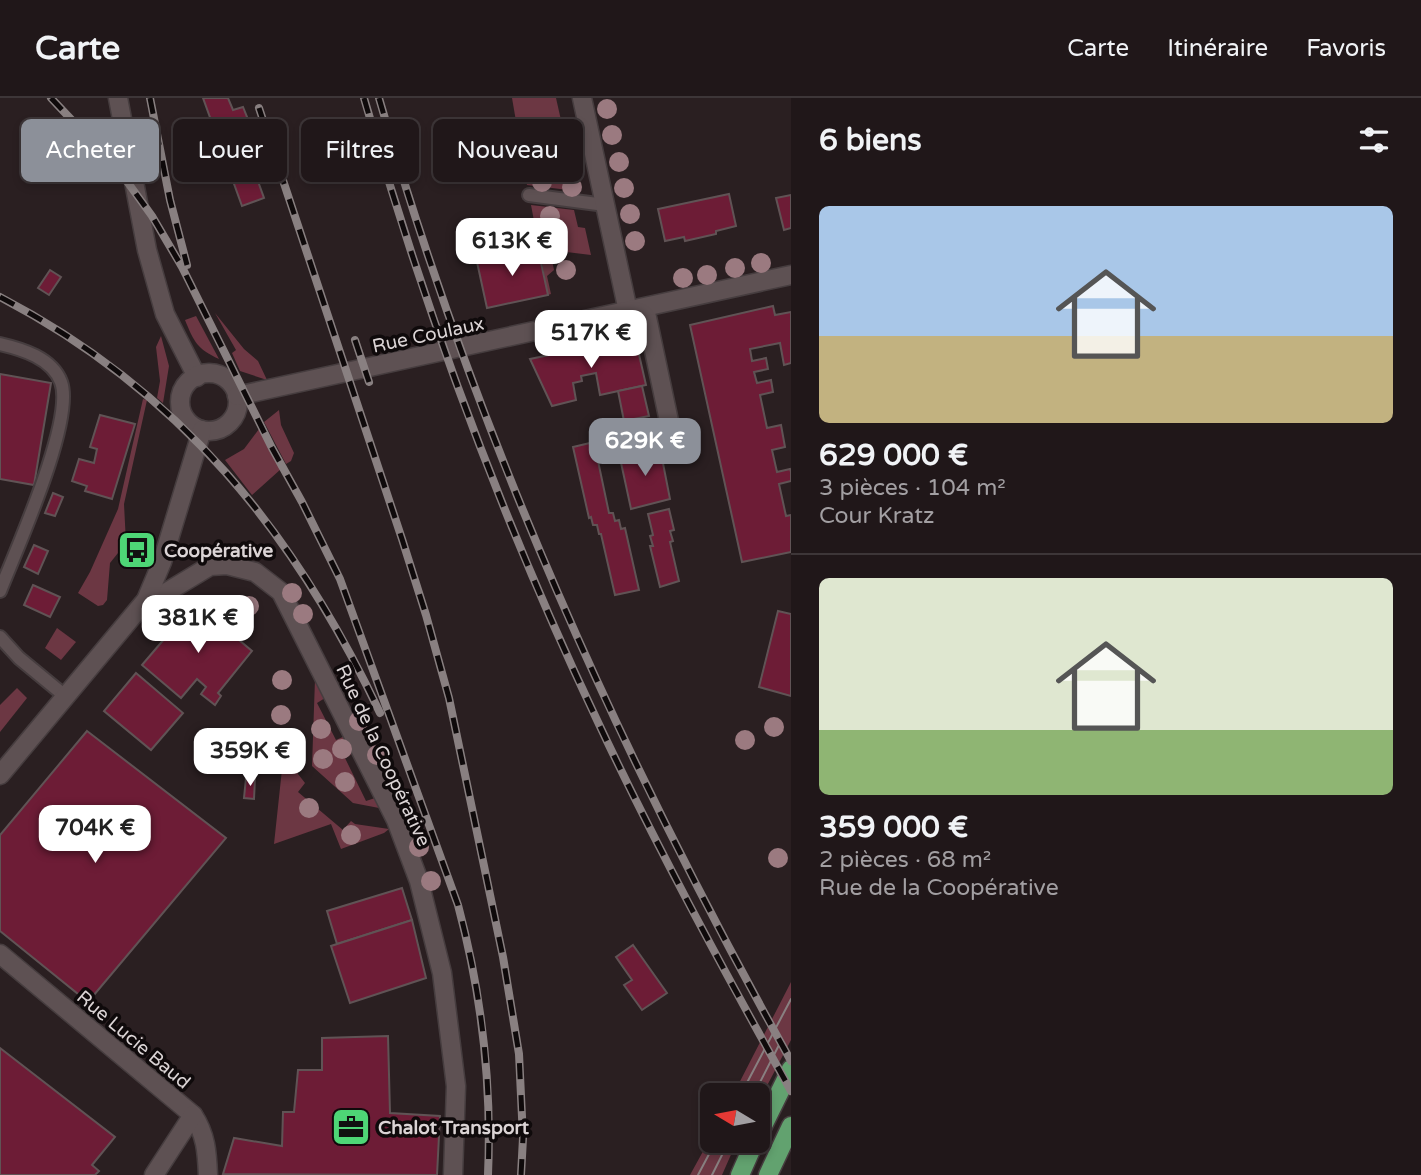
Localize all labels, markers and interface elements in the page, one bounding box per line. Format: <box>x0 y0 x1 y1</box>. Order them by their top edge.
text: Carte <box>35 29 120 68</box>
text: Carte <box>1067 34 1129 63</box>
text: Itinéraire <box>1167 34 1268 63</box>
text: Favoris <box>1306 34 1386 63</box>
chip: Acheter <box>21 119 159 182</box>
chip: Louer <box>173 119 287 182</box>
chip: Filtres <box>301 119 419 182</box>
chip: Nouveau <box>433 119 583 182</box>
icon: filters <box>1355 121 1393 159</box>
text: 6 biens <box>819 122 922 159</box>
pin: 613K € <box>455 218 569 278</box>
text: 613K € <box>472 227 552 255</box>
icon: home <box>1043 251 1169 377</box>
pin: 517K € <box>534 310 648 370</box>
street label: Rue Coulaux <box>370 312 486 358</box>
text: 517K € <box>551 319 631 347</box>
pin: 629K € <box>588 418 702 478</box>
text: 629K € <box>605 427 685 455</box>
text: 629 000 € <box>819 437 968 474</box>
text: 3 pièces · 104 m² <box>819 474 1006 502</box>
text: Cour Kratz <box>819 502 935 530</box>
bus stop icon: Coopérative <box>116 529 158 571</box>
place label: Coopérative <box>164 540 273 563</box>
pin: 381K € <box>141 596 255 655</box>
text: 381K € <box>158 604 238 632</box>
icon: home <box>1043 623 1169 749</box>
street label: Rue de la Coopérative <box>331 661 435 850</box>
pin: 359K € <box>193 728 307 788</box>
text: 359K € <box>210 737 290 765</box>
pin: 704K € <box>38 806 152 865</box>
text: 359 000 € <box>819 809 968 846</box>
text: 704K € <box>55 814 135 842</box>
text: 2 pièces · 68 m² <box>819 846 991 874</box>
text: Rue de la Coopérative <box>819 874 1059 902</box>
street label: Rue Lucie Baud <box>72 986 195 1094</box>
north arrow <box>700 1083 770 1153</box>
map controls <box>700 1083 770 1153</box>
office icon: Chalot Transport <box>330 1106 372 1148</box>
place label: Chalot Transport <box>378 1117 530 1140</box>

